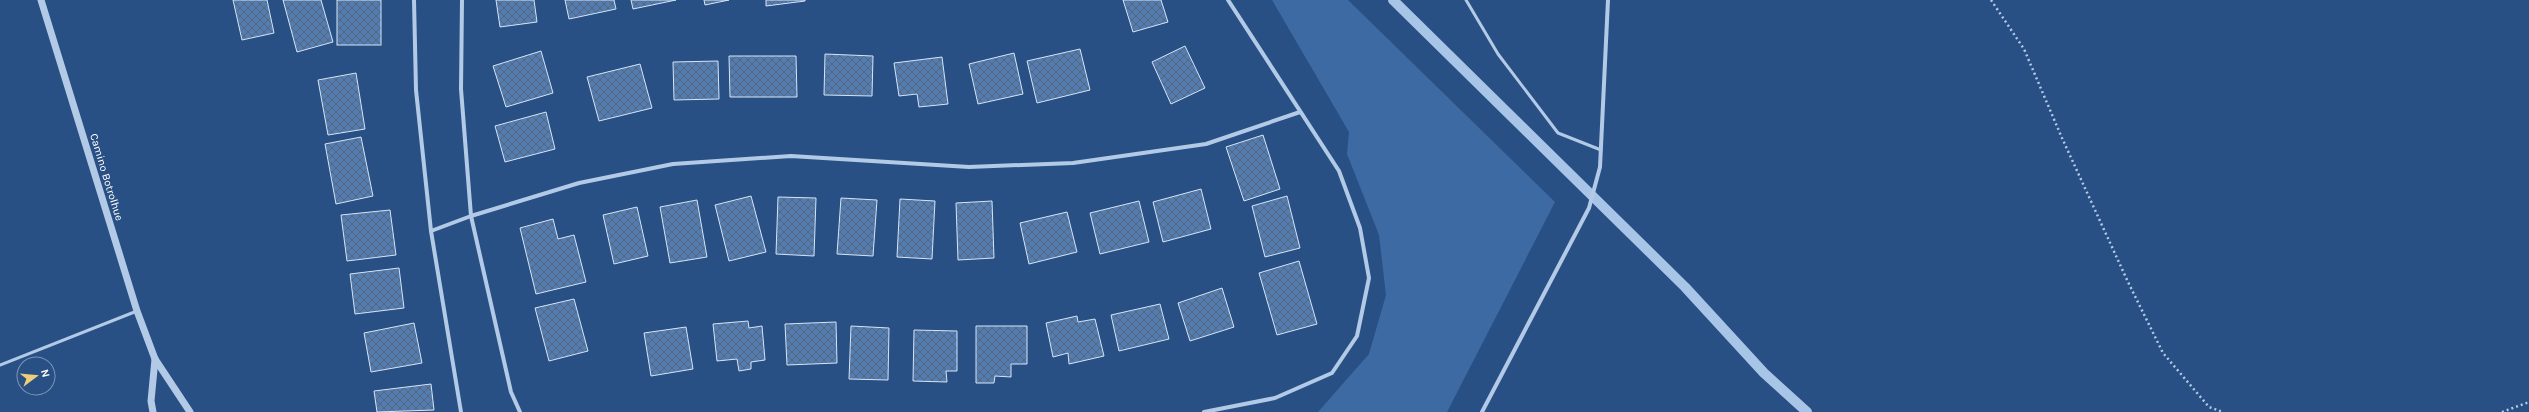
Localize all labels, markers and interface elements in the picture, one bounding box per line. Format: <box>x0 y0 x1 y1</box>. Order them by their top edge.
street label: Camino Botrolhue <box>87 132 126 223</box>
north arrow <box>16 356 56 396</box>
text: N <box>38 368 52 379</box>

